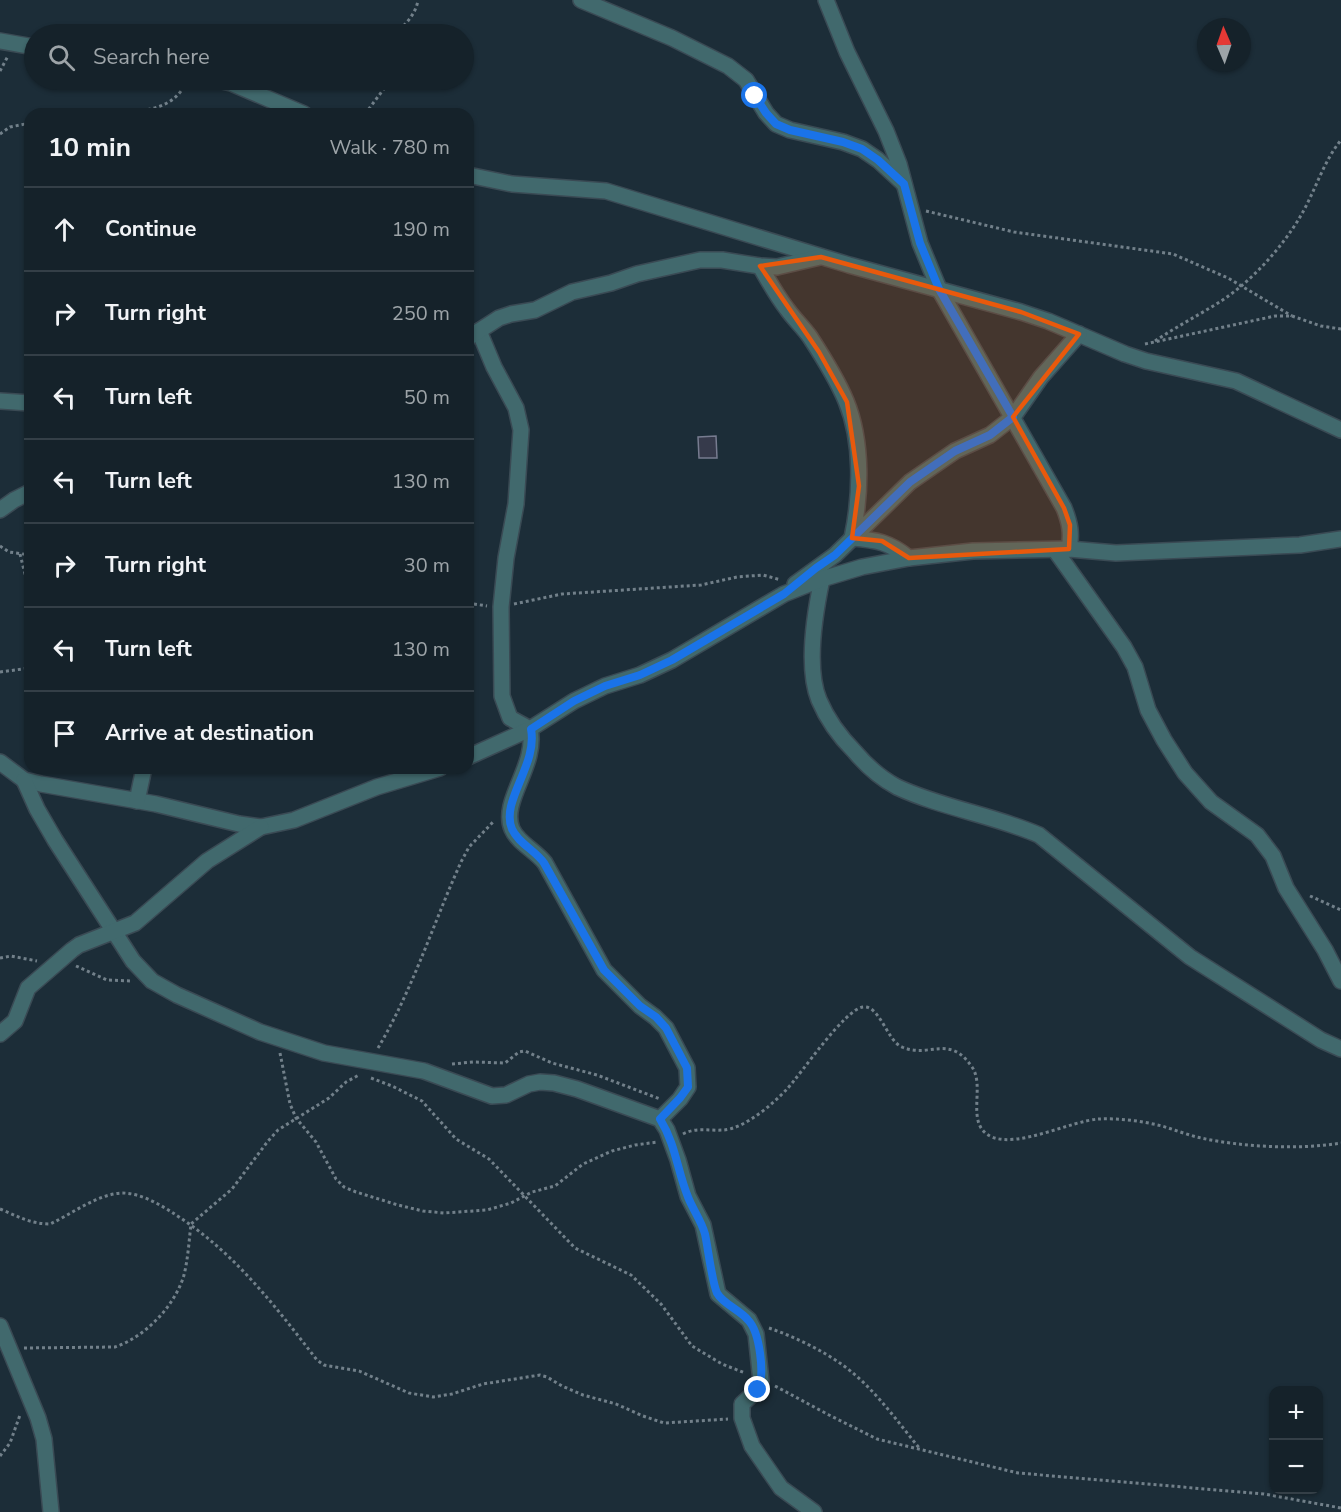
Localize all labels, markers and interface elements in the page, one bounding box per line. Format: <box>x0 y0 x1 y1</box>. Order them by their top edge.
north arrow <box>1197 18 1251 72</box>
search box <box>24 24 474 90</box>
icon: search <box>45 41 78 74</box>
text: Search here <box>93 42 210 72</box>
route start <box>741 82 767 108</box>
text: 10 min <box>48 130 131 165</box>
text: Walk · 780 m <box>330 134 450 161</box>
icon: ahead <box>48 213 81 246</box>
text: Continue <box>105 214 196 244</box>
text: 190 m <box>392 216 450 243</box>
icon: right <box>48 297 81 330</box>
text: Turn right <box>105 298 206 328</box>
text: 250 m <box>392 300 450 327</box>
icon: left <box>48 381 81 414</box>
text: Turn left <box>105 382 192 412</box>
text: 50 m <box>404 384 450 411</box>
icon: left <box>48 465 81 498</box>
text: Turn left <box>105 466 192 496</box>
text: 130 m <box>392 468 450 495</box>
icon: right <box>48 549 81 582</box>
text: Turn right <box>105 550 206 580</box>
text: 30 m <box>404 552 450 579</box>
icon: left <box>48 633 81 666</box>
text: Turn left <box>105 634 192 664</box>
text: 130 m <box>392 636 450 663</box>
icon: arrive <box>48 717 81 750</box>
text: Arrive at destination <box>105 718 314 748</box>
route end <box>744 1376 770 1402</box>
map controls <box>1269 1386 1323 1494</box>
button: + <box>1269 1386 1323 1440</box>
button: − <box>1269 1440 1323 1494</box>

